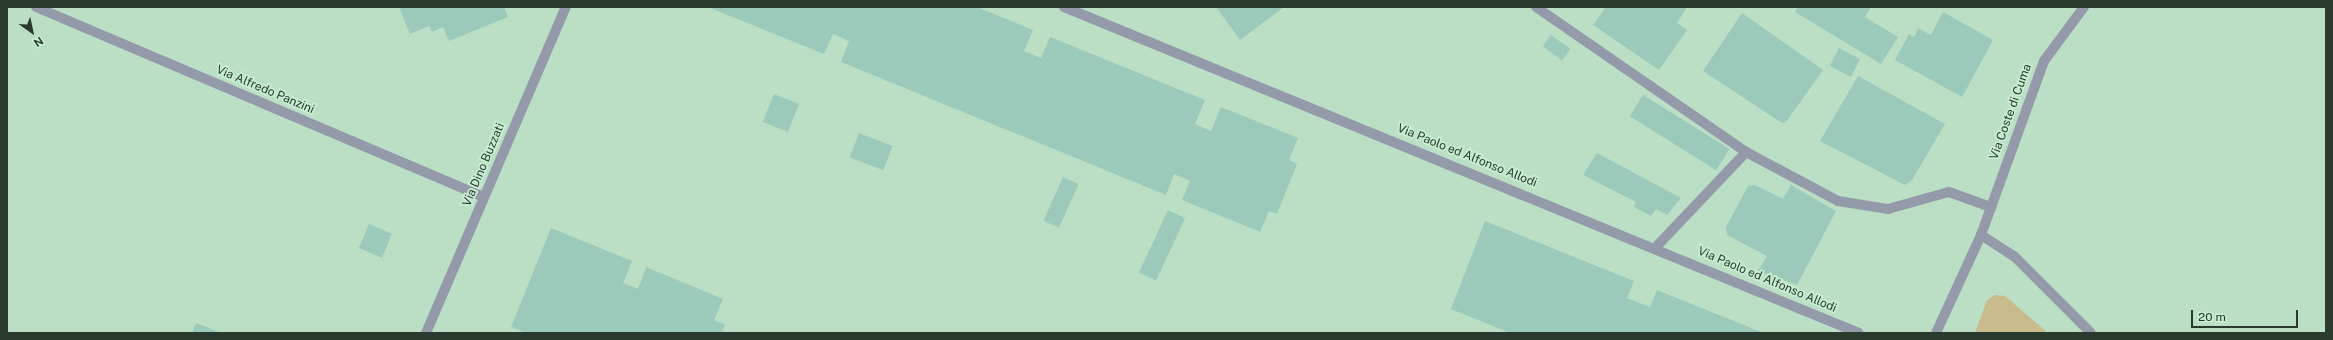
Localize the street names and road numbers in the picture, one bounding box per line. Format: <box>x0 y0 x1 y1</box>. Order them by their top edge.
street label: Via Coste di Cuma <box>1987 62 2035 162</box>
street label: Via Alfredo Panzini <box>214 63 316 117</box>
street label: Via Dino Buzzati <box>460 121 508 209</box>
street label: Via Paolo ed Alfonso Allodi <box>1395 121 1539 191</box>
street label: Via Paolo ed Alfonso Allodi <box>1695 244 1839 316</box>

